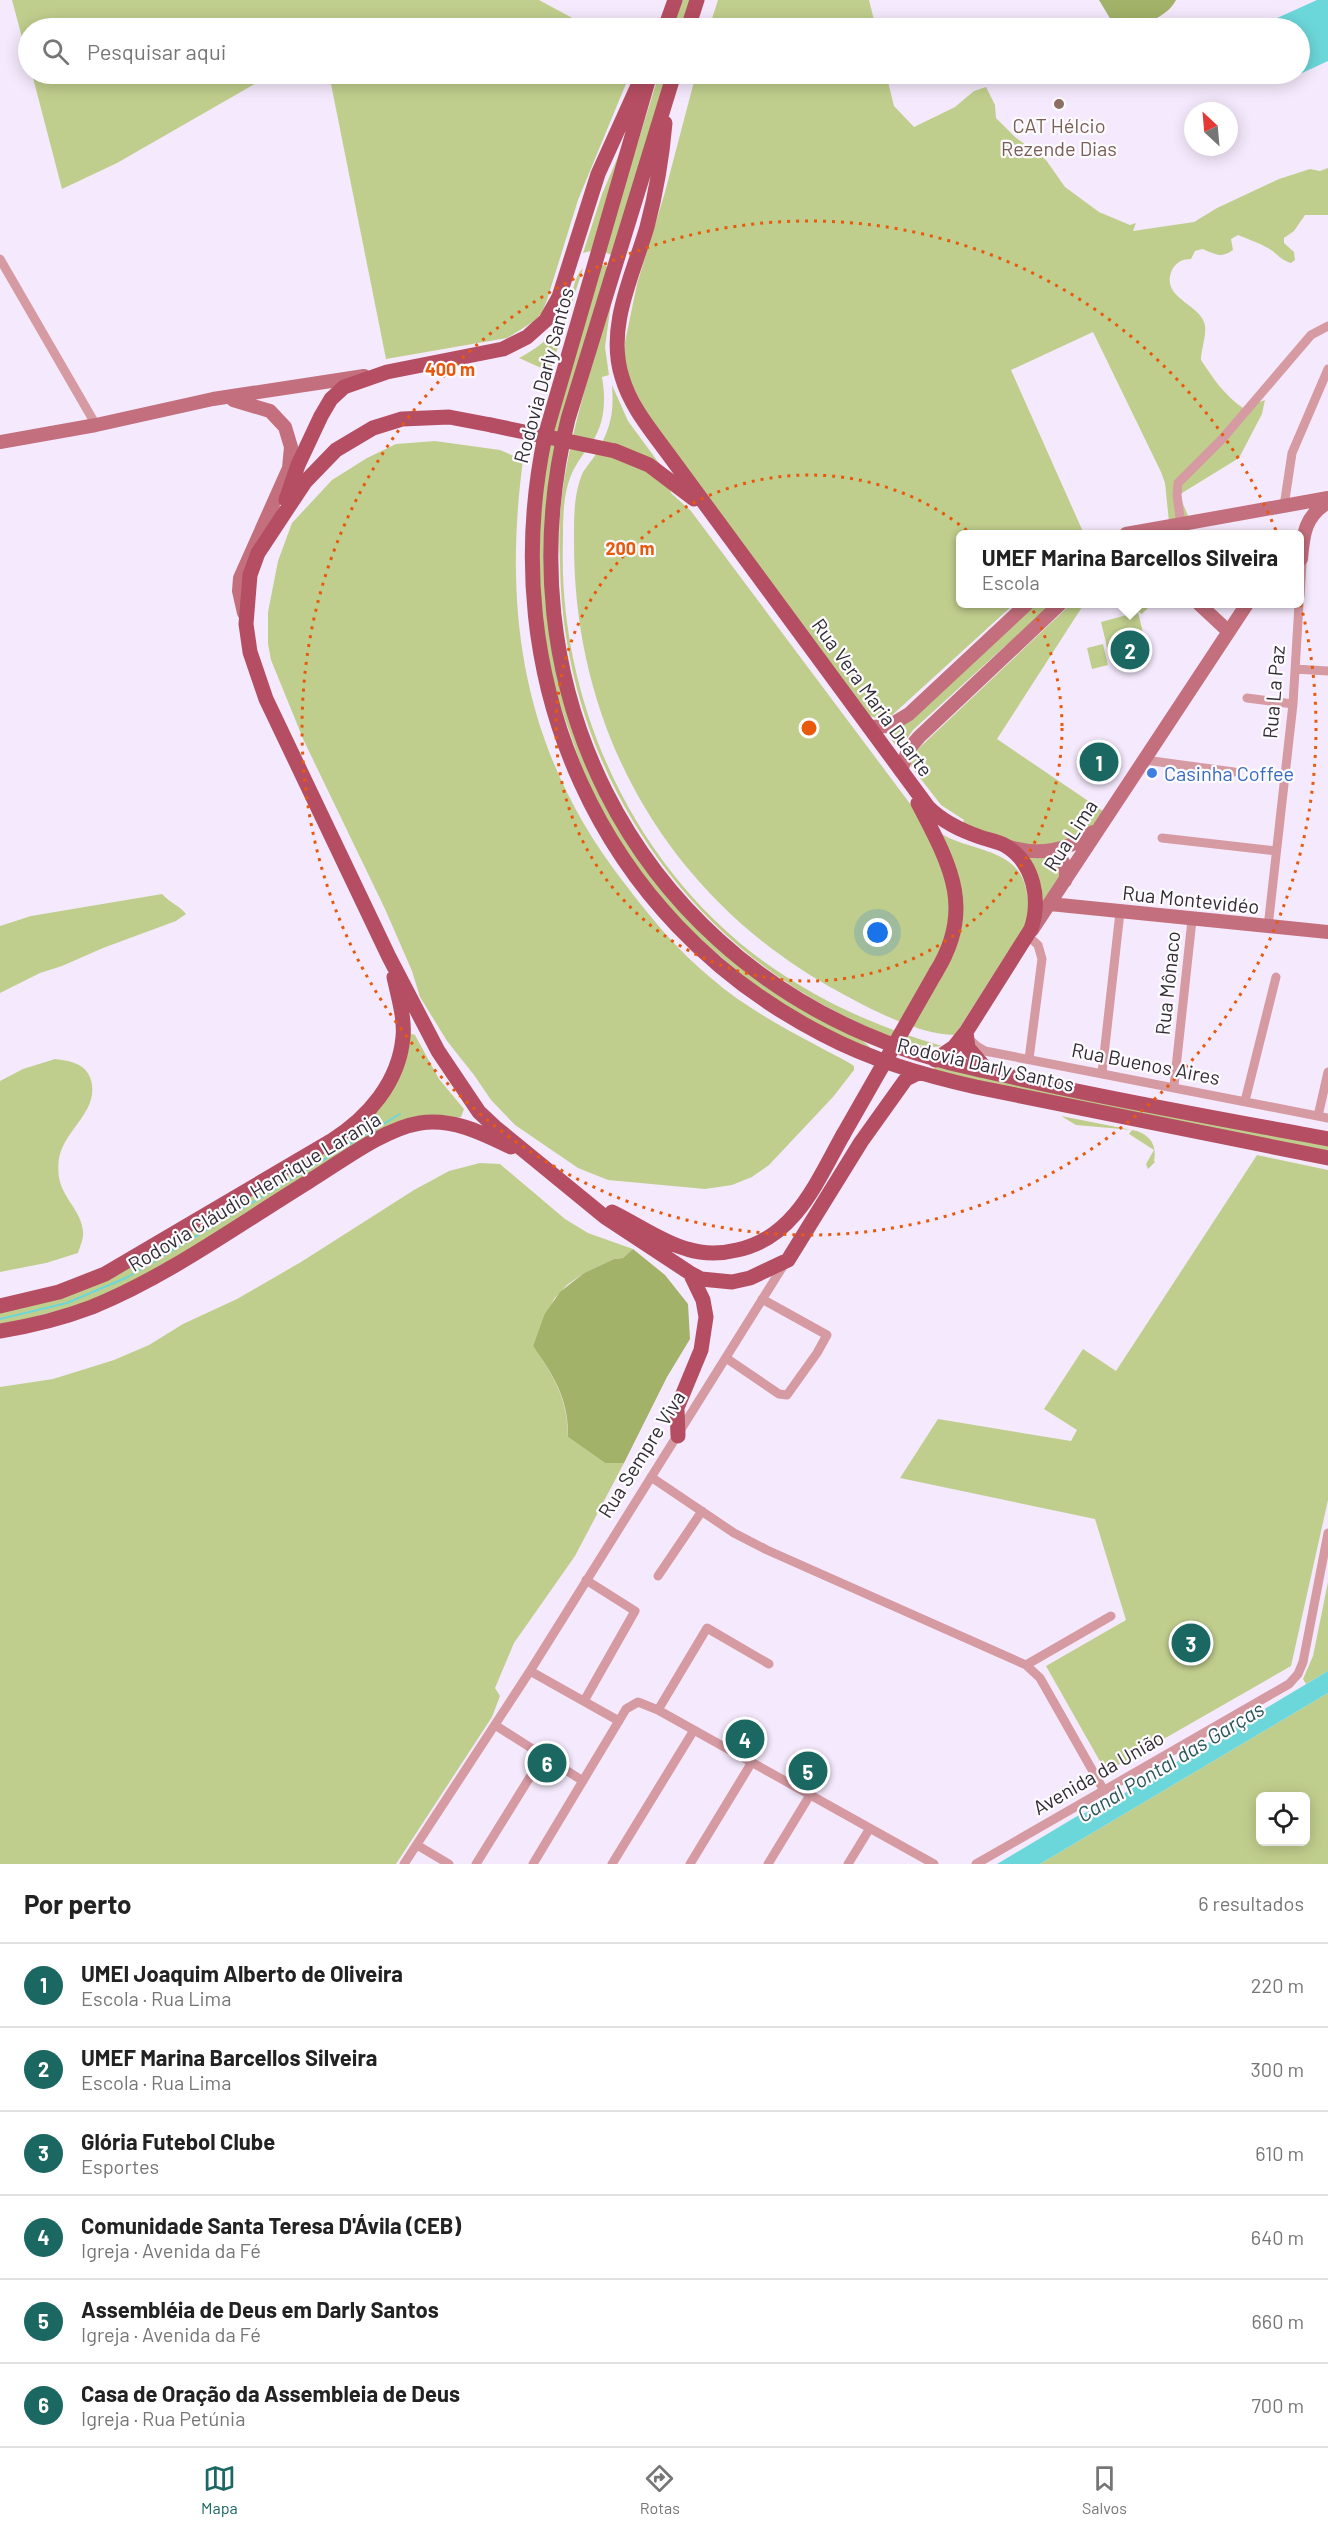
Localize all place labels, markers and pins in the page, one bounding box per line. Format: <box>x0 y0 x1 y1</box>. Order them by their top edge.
marker: CAT Hélcio Rezende Dias <box>1052 97 1066 111</box>
place label: CAT Hélcio Rezende Dias <box>1001 113 1117 160</box>
pin: 2 <box>1110 628 1150 672</box>
centre of rings <box>799 718 819 738</box>
pin: 1 <box>1080 740 1118 784</box>
place label: Casinha Coffee <box>1164 761 1294 785</box>
marker: Casinha Coffee <box>1145 766 1159 780</box>
pin: 3 <box>1172 1620 1210 1666</box>
pin: 4 <box>726 1716 764 1762</box>
pin: 6 <box>528 1740 566 1786</box>
pin: 5 <box>788 1748 828 1794</box>

